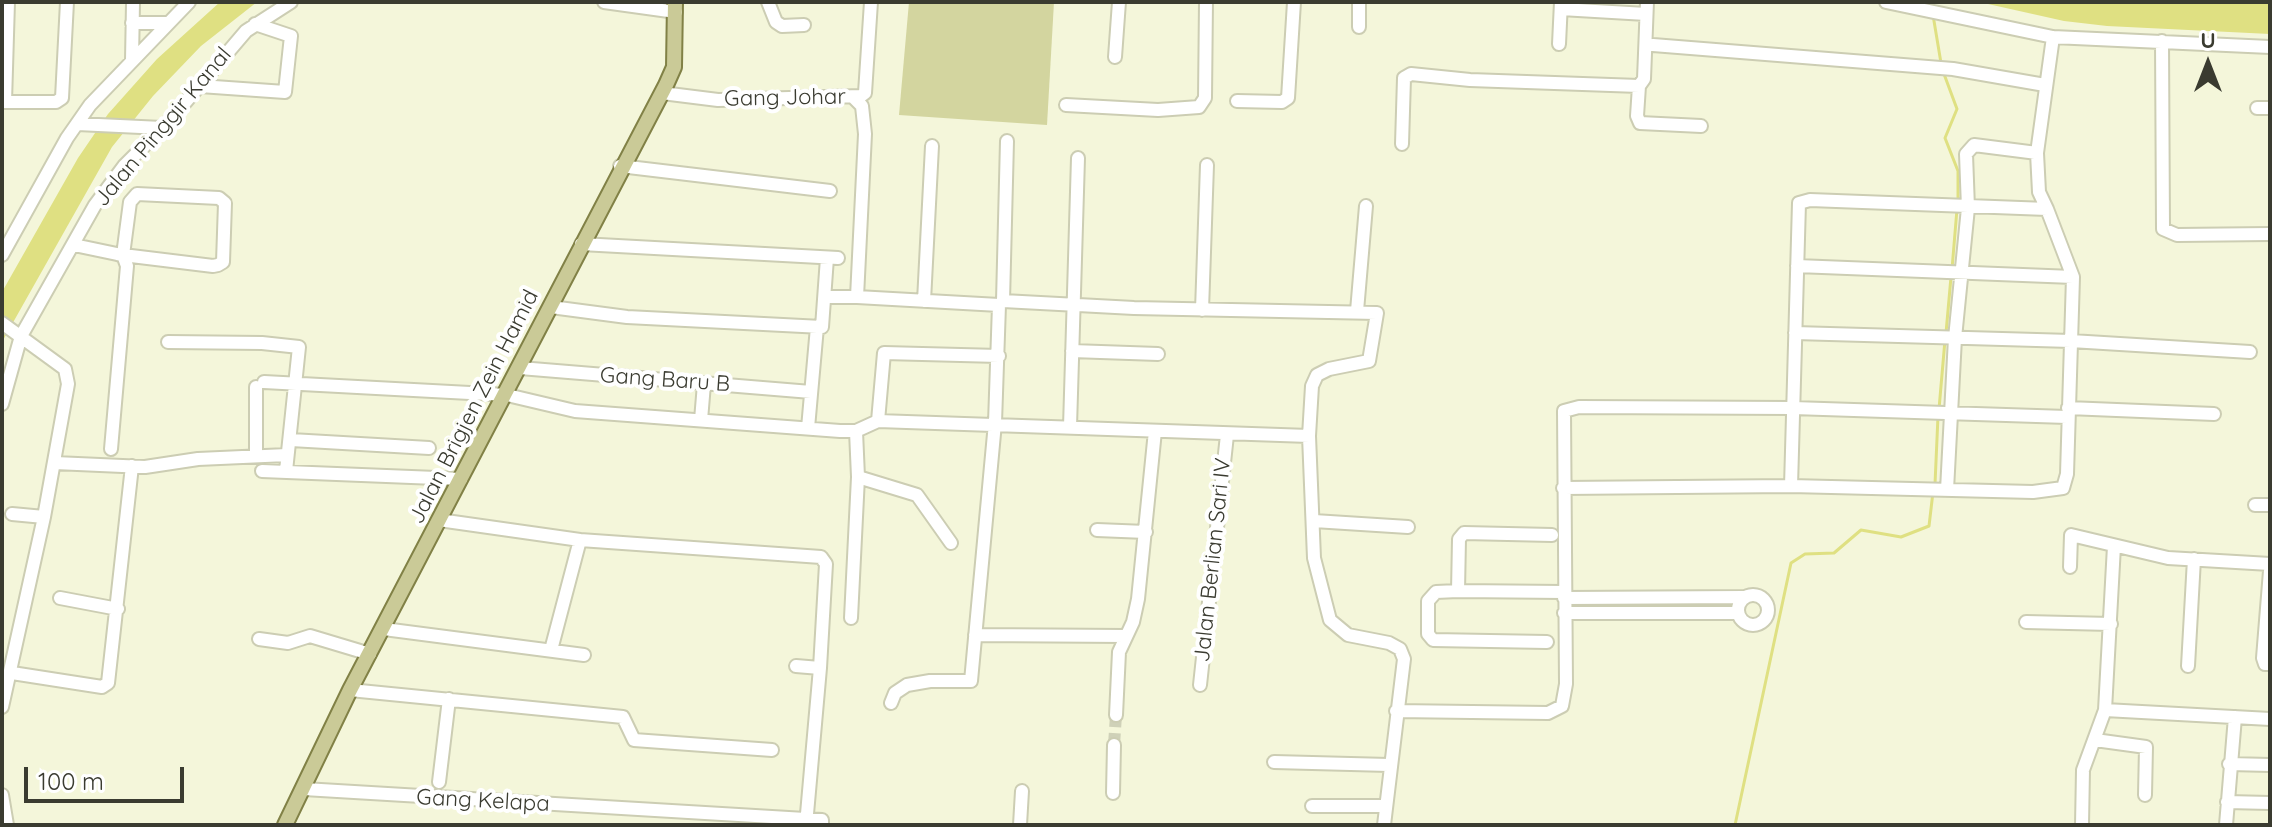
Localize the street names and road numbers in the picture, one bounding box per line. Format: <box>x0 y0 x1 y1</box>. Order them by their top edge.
street label: Jalan Pinggir Kanal <box>89 42 237 212</box>
street label: Gang Johar <box>724 84 846 112</box>
street label: Jalan Brigjen Zein Hamid <box>404 286 544 528</box>
street label: Gang Baru B <box>599 362 731 398</box>
street label: Jalan Berlian Sari IV <box>1189 457 1237 663</box>
street label: Gang Kelapa <box>416 784 550 818</box>

